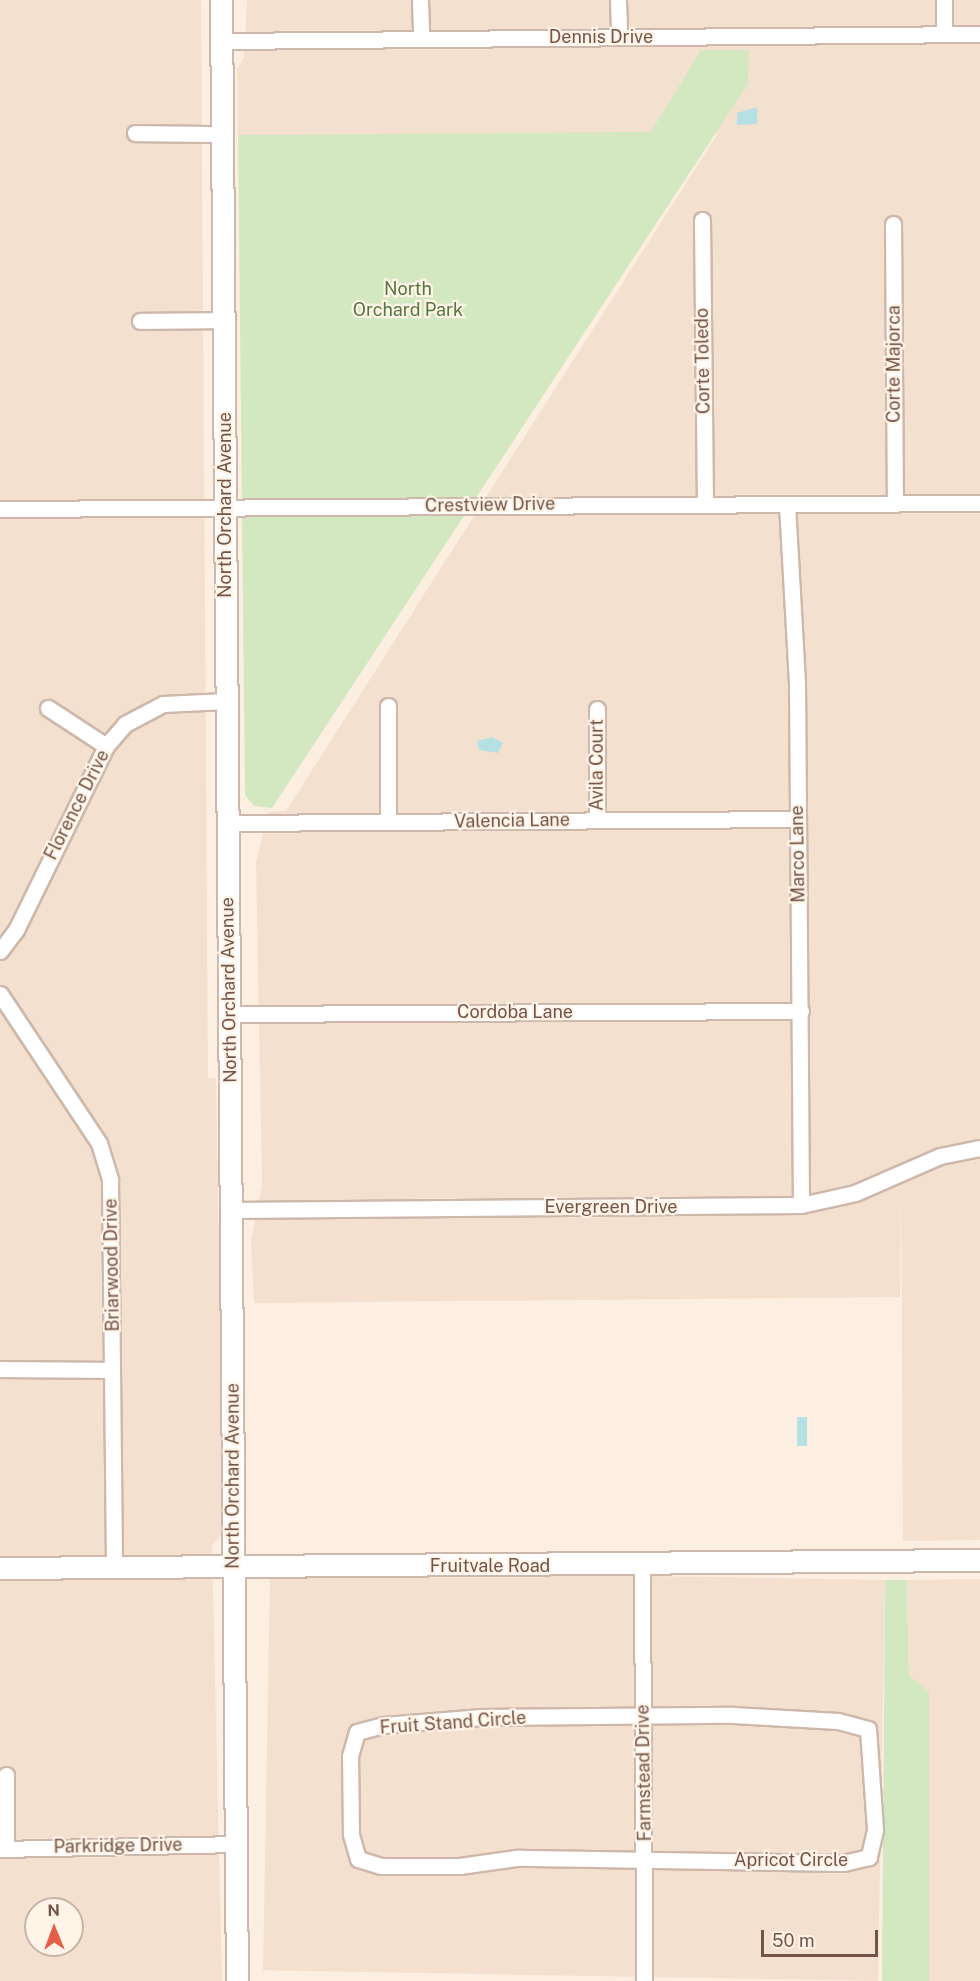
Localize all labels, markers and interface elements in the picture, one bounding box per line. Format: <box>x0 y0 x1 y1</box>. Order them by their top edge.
street label: Dennis Drive <box>549 26 653 48</box>
park label: North Orchard Park <box>353 279 463 322</box>
street label: Corte Majorca <box>883 305 905 423</box>
street label: Corte Toledo <box>691 308 715 414</box>
street label: North Orchard Avenue <box>214 412 236 598</box>
street label: Crestview Drive <box>425 493 555 517</box>
street label: Avila Court <box>586 719 608 811</box>
street label: Florence Drive <box>40 746 114 864</box>
street label: Marco Lane <box>786 805 810 903</box>
street label: Valencia Lane <box>454 809 570 833</box>
street label: North Orchard Avenue <box>217 897 241 1083</box>
street label: Cordoba Lane <box>457 1001 573 1023</box>
street label: Evergreen Drive <box>544 1196 678 1218</box>
street label: Briarwood Drive <box>100 1198 124 1332</box>
street label: North Orchard Avenue <box>222 1383 244 1569</box>
street label: Fruitvale Road <box>430 1555 550 1577</box>
street label: Farmstead Drive <box>632 1704 656 1842</box>
street label: Fruit Stand Circle <box>379 1707 527 1739</box>
street label: Parkridge Drive <box>53 1834 183 1858</box>
street label: Apricot Circle <box>734 1849 848 1871</box>
north arrow <box>24 1897 84 1957</box>
text: N <box>47 1901 60 1920</box>
scale bar <box>764 1918 881 1956</box>
text: 50 m <box>772 1930 815 1951</box>

